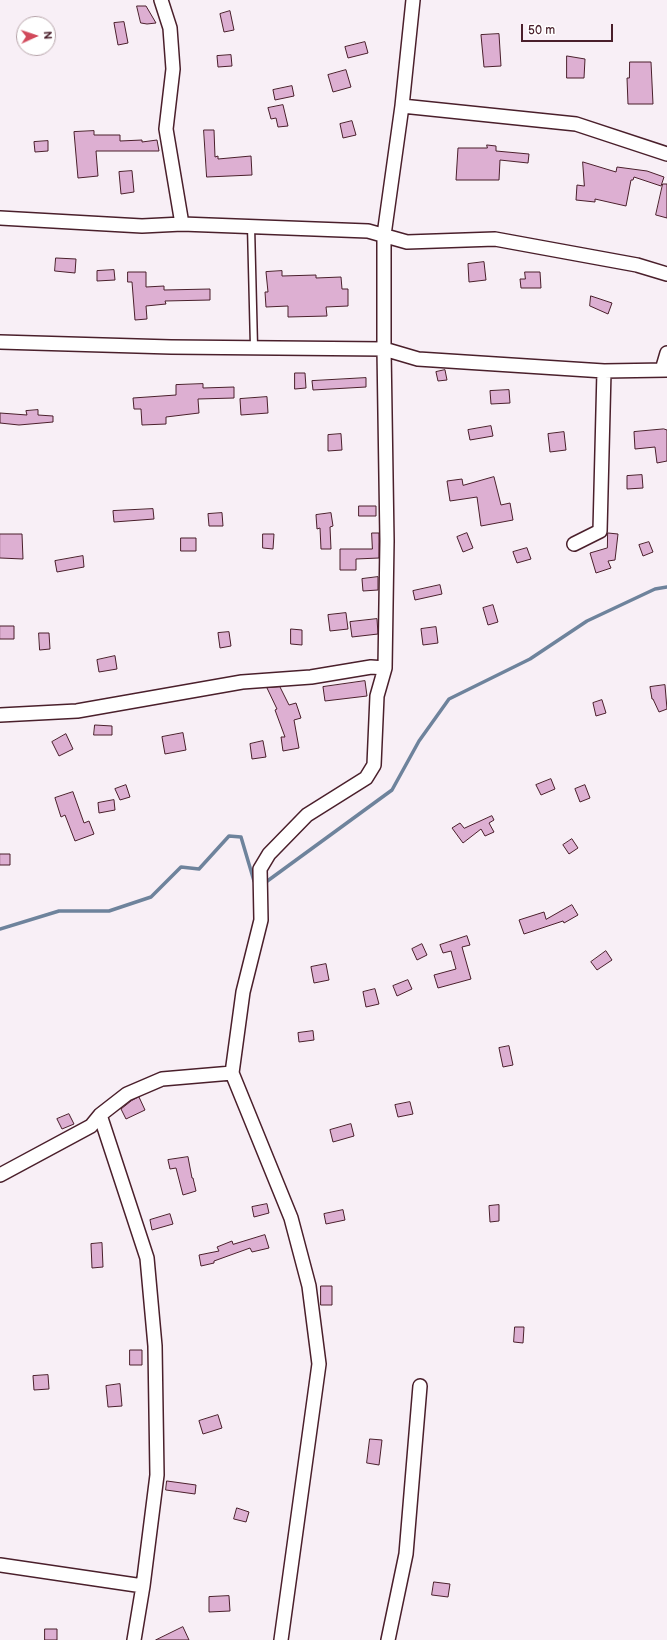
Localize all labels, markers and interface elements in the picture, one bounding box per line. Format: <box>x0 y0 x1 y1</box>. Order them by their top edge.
north arrow <box>16 16 56 56</box>
scale bar <box>523 16 615 42</box>
text: 50 m <box>528 23 555 38</box>
text: N <box>41 31 54 40</box>

